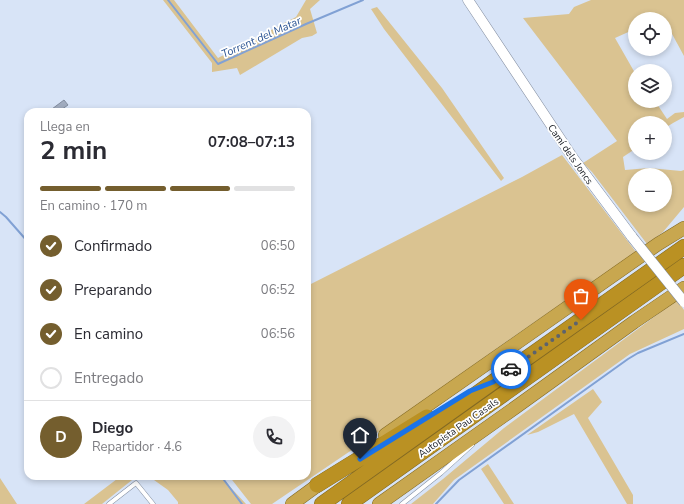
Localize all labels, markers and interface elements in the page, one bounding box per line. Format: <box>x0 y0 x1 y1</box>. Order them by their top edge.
map controls <box>628 12 672 212</box>
button: locate <box>628 12 672 56</box>
water label: Torrent del Matar <box>219 13 304 62</box>
button: layers <box>628 64 672 108</box>
button: + <box>628 116 672 160</box>
text: Llega en <box>40 118 90 136</box>
street label: Camí dels Joncs <box>544 122 596 188</box>
text: 07:08–07:13 <box>208 132 295 152</box>
text: 2 min <box>40 133 107 168</box>
button: − <box>628 168 672 212</box>
text: En camino · 170 m <box>40 197 147 215</box>
icon: check <box>40 235 62 257</box>
text: Confirmado <box>74 236 152 256</box>
text: 06:50 <box>261 237 295 255</box>
icon: check <box>40 279 62 301</box>
pin <box>564 279 598 320</box>
text: Preparando <box>74 280 152 300</box>
text: 06:52 <box>261 281 295 299</box>
icon: bag <box>570 285 592 307</box>
icon: check <box>40 323 62 345</box>
text: En camino <box>74 324 143 344</box>
text: 06:56 <box>261 325 295 343</box>
courier <box>491 349 531 389</box>
icon: car <box>500 358 522 380</box>
text: Entregado <box>74 368 144 388</box>
street label: Autopista Pau Casals <box>415 395 502 461</box>
button: phone <box>253 416 295 458</box>
text: Diego <box>92 418 133 438</box>
pin <box>343 418 377 459</box>
icon: home <box>349 424 371 446</box>
text: D <box>55 427 67 447</box>
text: Repartidor · 4.6 <box>92 438 182 456</box>

